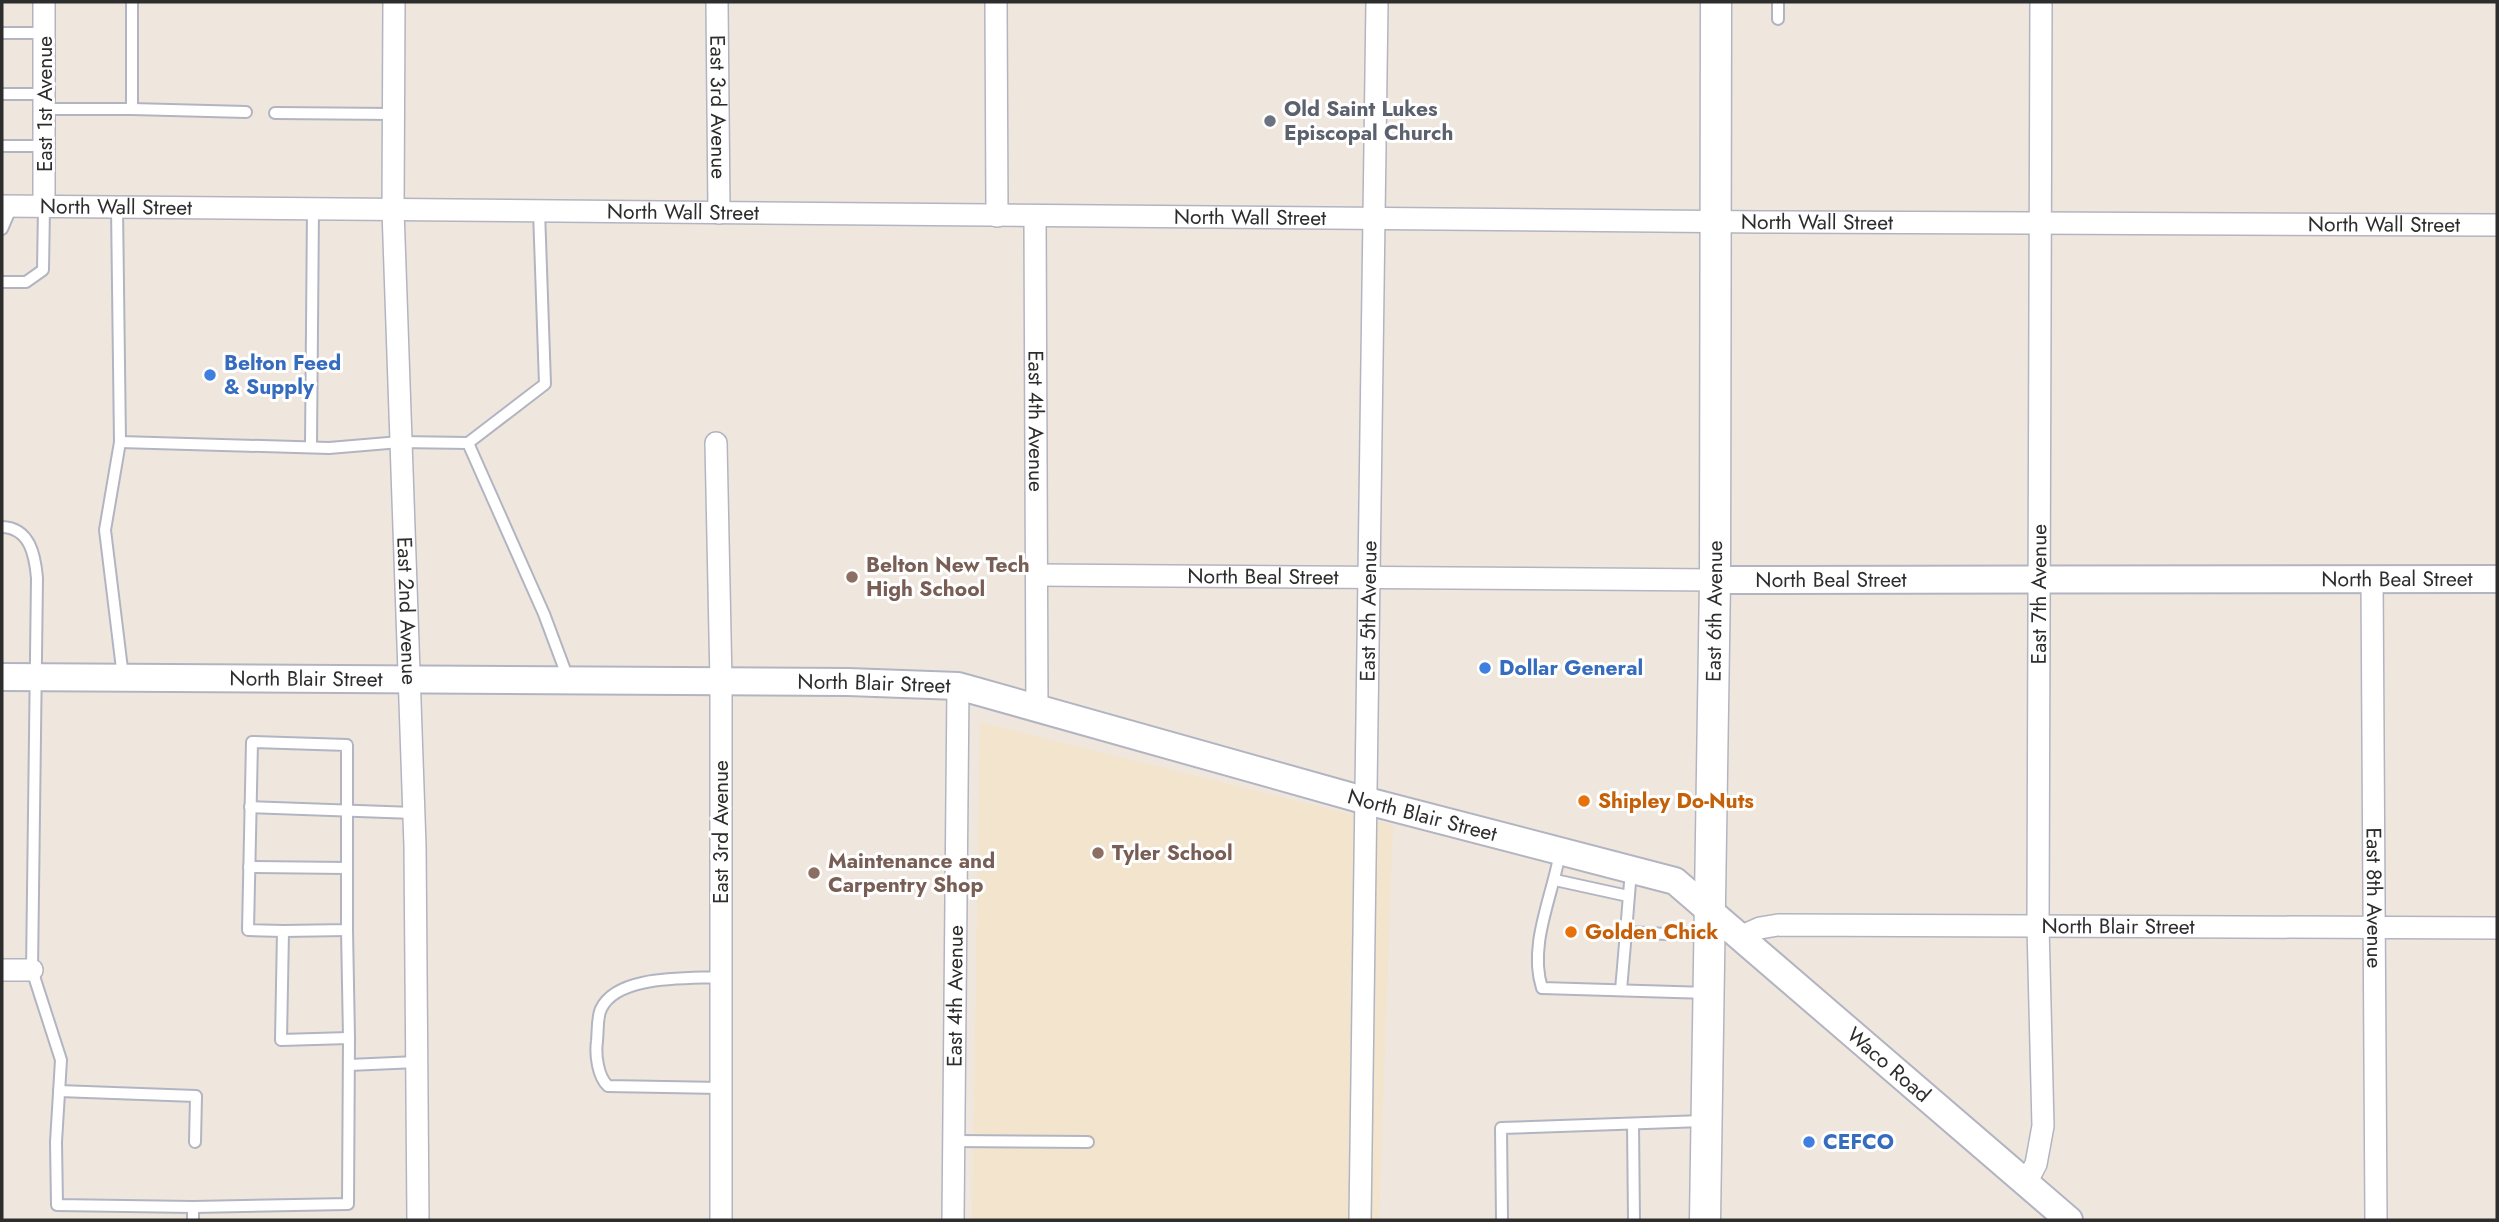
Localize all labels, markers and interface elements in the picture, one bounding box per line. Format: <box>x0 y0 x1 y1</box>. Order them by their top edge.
street label: East 3rd Avenue <box>702 35 734 179</box>
street label: East 1st Avenue <box>30 36 60 172</box>
place label: Old Saint Lukes Episcopal Church <box>1284 94 1453 148</box>
marker: Old Saint Lukes Episcopal Church <box>1262 113 1278 129</box>
street label: North Wall Street <box>40 191 192 223</box>
street label: North Wall Street <box>607 197 759 228</box>
street label: North Wall Street <box>1174 202 1326 233</box>
street label: North Wall Street <box>1741 207 1893 238</box>
street label: North Wall Street <box>2308 209 2460 240</box>
place label: Belton Feed & Supply <box>224 348 341 402</box>
street label: East 4th Avenue <box>1021 350 1051 492</box>
marker: Belton Feed & Supply <box>202 367 218 383</box>
street label: East 7th Avenue <box>2024 524 2054 664</box>
street label: East 2nd Avenue <box>389 536 424 686</box>
street label: East 5th Avenue <box>1353 540 1384 682</box>
street label: East 6th Avenue <box>1698 540 1730 682</box>
place label: Belton New Tech High School <box>866 550 1030 604</box>
street label: North Beal Street <box>1187 561 1339 592</box>
street label: North Beal Street <box>2321 564 2473 594</box>
street label: North Beal Street <box>1755 565 1907 595</box>
marker: Belton New Tech High School <box>844 569 860 585</box>
place label: Dollar General <box>1499 653 1643 683</box>
marker: Dollar General <box>1477 660 1493 676</box>
street label: North Blair Street <box>229 663 383 694</box>
street label: North Blair Street <box>797 667 951 701</box>
street label: East 3rd Avenue <box>706 760 736 904</box>
street label: North Blair Street <box>1344 781 1500 849</box>
place label: Shipley Do-Nuts <box>1598 786 1754 816</box>
marker: Shipley Do-Nuts <box>1576 793 1592 809</box>
street label: East 8th Avenue <box>2359 827 2389 969</box>
place label: Tyler School <box>1112 838 1233 868</box>
marker: Tyler School <box>1090 845 1106 861</box>
place label: Maintenance and Carpentry Shop <box>828 846 995 900</box>
marker: Maintenance and Carpentry Shop <box>806 865 822 881</box>
street label: North Blair Street <box>2041 911 2195 942</box>
place label: Golden Chick <box>1585 917 1718 947</box>
marker: Golden Chick <box>1563 924 1579 940</box>
street label: East 4th Avenue <box>939 925 971 1067</box>
street label: Waco Road <box>1840 1020 1937 1109</box>
place label: CEFCO <box>1823 1127 1894 1157</box>
marker: CEFCO <box>1801 1134 1817 1150</box>

